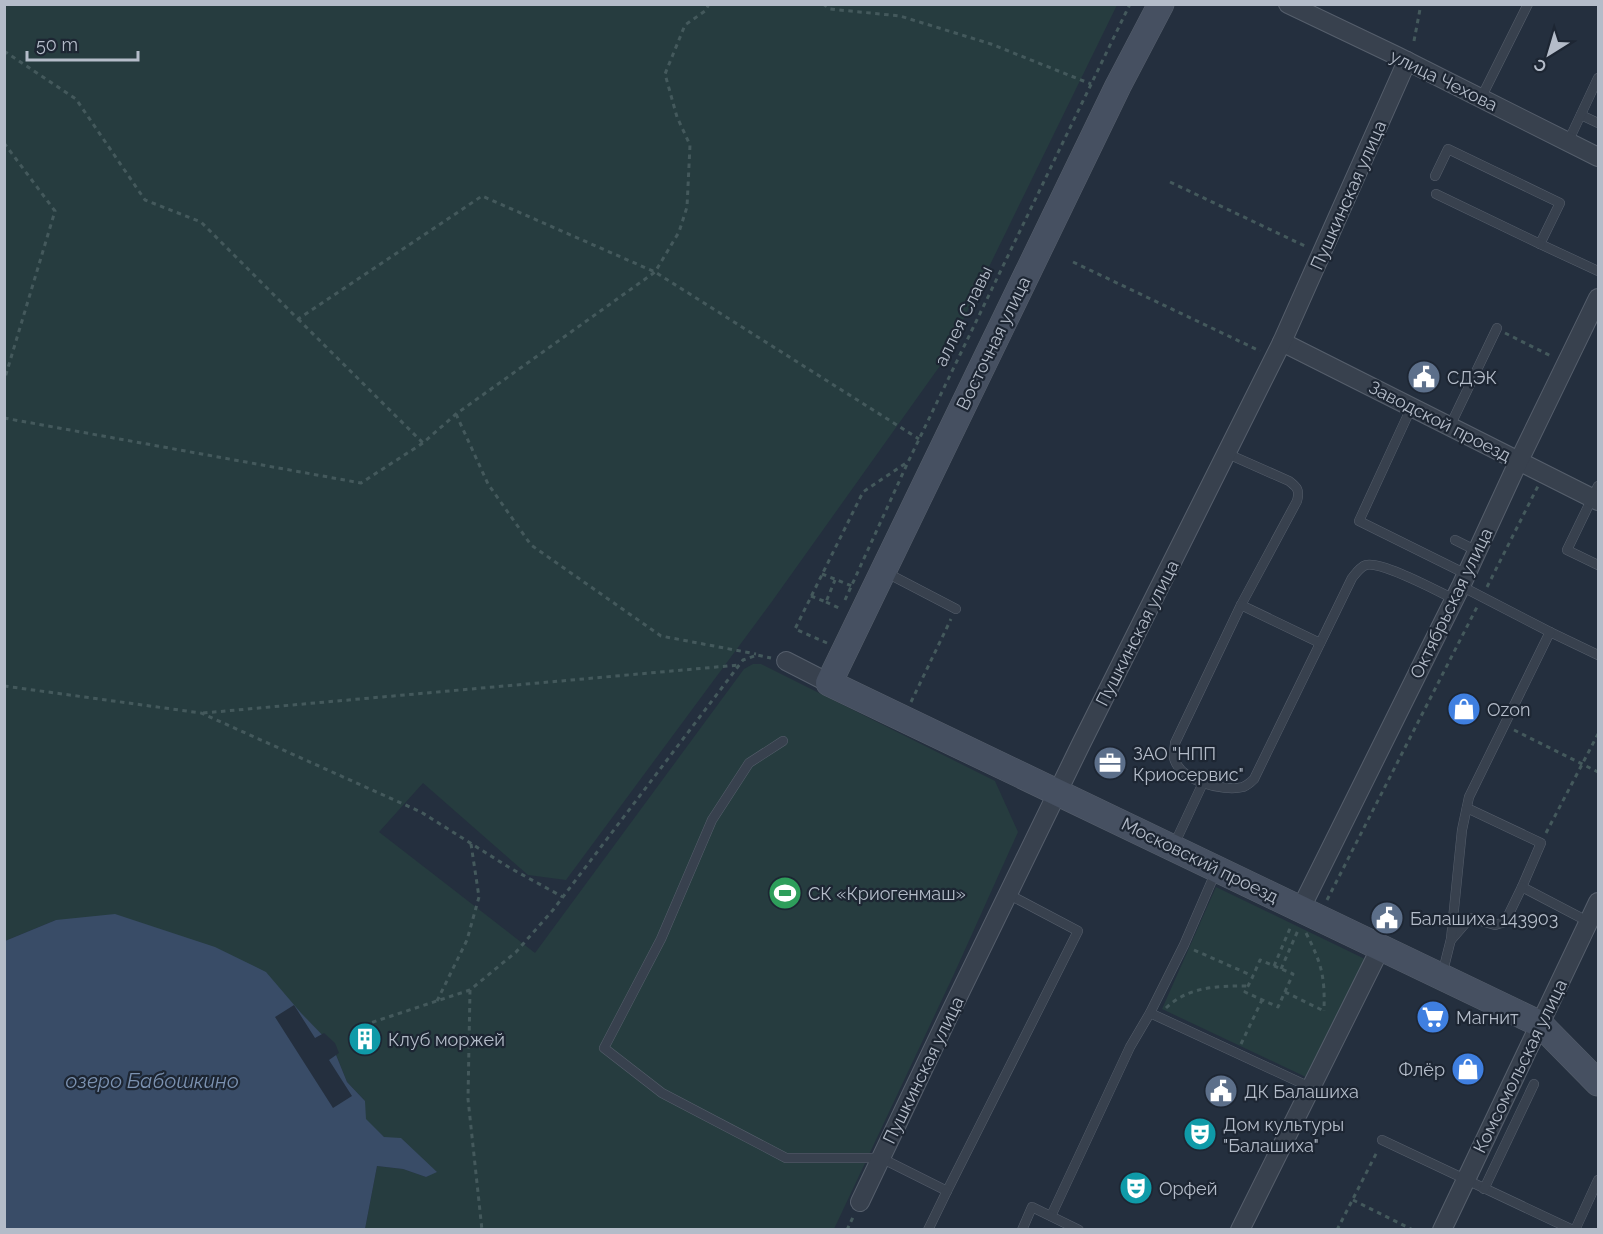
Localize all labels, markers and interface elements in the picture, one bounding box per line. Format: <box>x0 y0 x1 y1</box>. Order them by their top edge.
scale bar <box>27 24 138 62</box>
north arrow <box>1519 24 1579 84</box>
text: 50 m <box>36 34 78 55</box>
street label: улица Чехова <box>1387 45 1501 115</box>
text: С <box>1530 55 1550 76</box>
street label: Пушкинская улица <box>1306 117 1390 273</box>
street label: аллея Славы <box>930 262 996 370</box>
street label: Восточная улица <box>952 273 1034 413</box>
public building icon: СДЭК <box>1406 359 1442 395</box>
place label: СДЭК <box>1447 367 1497 388</box>
street label: Заводской проезд <box>1366 376 1514 466</box>
street label: Октябрьская улица <box>1405 524 1497 682</box>
street label: Пушкинская улица <box>1091 557 1183 709</box>
shop icon: Ozon <box>1446 691 1482 727</box>
place label: Ozon <box>1487 699 1530 720</box>
place label: ЗАО "НПП Криосервис" <box>1133 743 1244 785</box>
office icon: ЗАО "НПП Криосервис" <box>1092 745 1128 781</box>
street label: Московский проезд <box>1118 813 1282 907</box>
sports icon: СК «Криогенмаш» <box>767 875 803 911</box>
place label: СК «Криогенмаш» <box>808 883 966 904</box>
public building icon: Балашиха 143903 <box>1369 900 1405 936</box>
place label: Балашиха 143903 <box>1410 908 1558 929</box>
street label: Комсомольская улица <box>1469 976 1571 1156</box>
street label: Пушкинская улица <box>878 993 968 1147</box>
supermarket icon: Магнит <box>1415 999 1451 1035</box>
place label: Магнит <box>1456 1007 1519 1028</box>
building icon: Клуб моржей <box>347 1021 383 1057</box>
place label: Клуб моржей <box>388 1029 505 1050</box>
shop icon: Флёр <box>1450 1051 1486 1087</box>
place label: Флёр <box>1398 1059 1445 1080</box>
water label: озеро Бабошкино <box>65 1069 239 1093</box>
public building icon: ДК Балашиха <box>1203 1073 1239 1109</box>
place label: ДК Балашиха <box>1244 1081 1359 1102</box>
place label: Дом культуры "Балашиха" <box>1223 1114 1344 1156</box>
theatre icon: Дом культуры "Балашиха" <box>1182 1116 1218 1152</box>
theatre icon: Орфей <box>1118 1170 1154 1206</box>
place label: Орфей <box>1159 1178 1217 1199</box>

